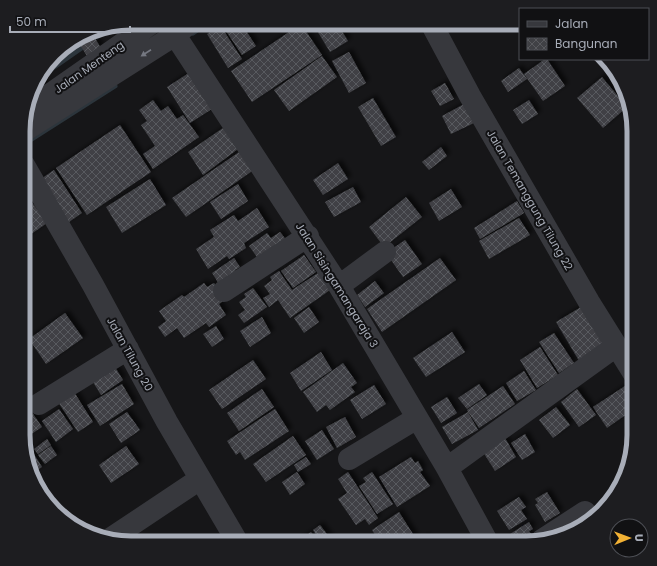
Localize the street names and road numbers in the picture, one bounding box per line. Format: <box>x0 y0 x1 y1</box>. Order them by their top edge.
street label: Jalan Menteng <box>51 37 127 97</box>
street label: Jalan Temanggung Tilung 22 <box>483 127 577 273</box>
street label: Jalan Sisingamangaraja 3 <box>292 219 382 351</box>
street label: Jalan Tilung 20 <box>103 314 157 394</box>

